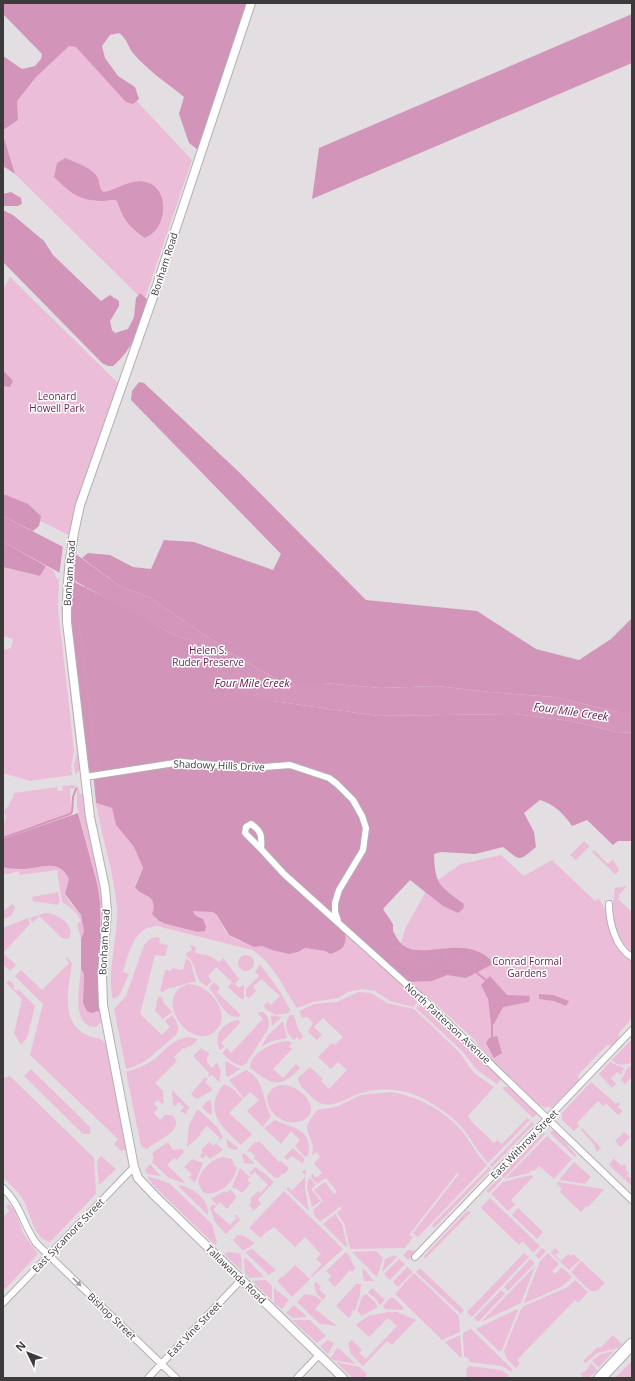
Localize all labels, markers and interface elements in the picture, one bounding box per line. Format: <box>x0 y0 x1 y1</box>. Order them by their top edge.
street label: Bonham Road <box>147 230 181 298</box>
park label: Leonard Howell Park <box>29 389 85 415</box>
street label: Bonham Road <box>60 540 78 606</box>
park label: Helen S. Ruder Preserve <box>172 643 244 669</box>
water label: Four Mile Creek <box>214 675 290 690</box>
water label: Four Mile Creek <box>533 698 610 724</box>
street label: Shadowy Hills Drive <box>173 756 265 774</box>
street label: Bonham Road <box>95 909 113 975</box>
park label: Conrad Formal Gardens <box>492 954 562 980</box>
street label: North Patterson Avenue <box>402 979 494 1067</box>
street label: East Withrow Street <box>487 1106 561 1182</box>
street label: East Sycamore Street <box>29 1194 108 1275</box>
street label: Tallawanda Road <box>203 1241 269 1307</box>
one-way arrow <box>72 1277 82 1287</box>
street label: Bishop Street <box>85 1289 140 1343</box>
street label: East Vine Street <box>164 1298 225 1360</box>
north arrow <box>8 1333 48 1373</box>
text: N <box>12 1337 29 1354</box>

